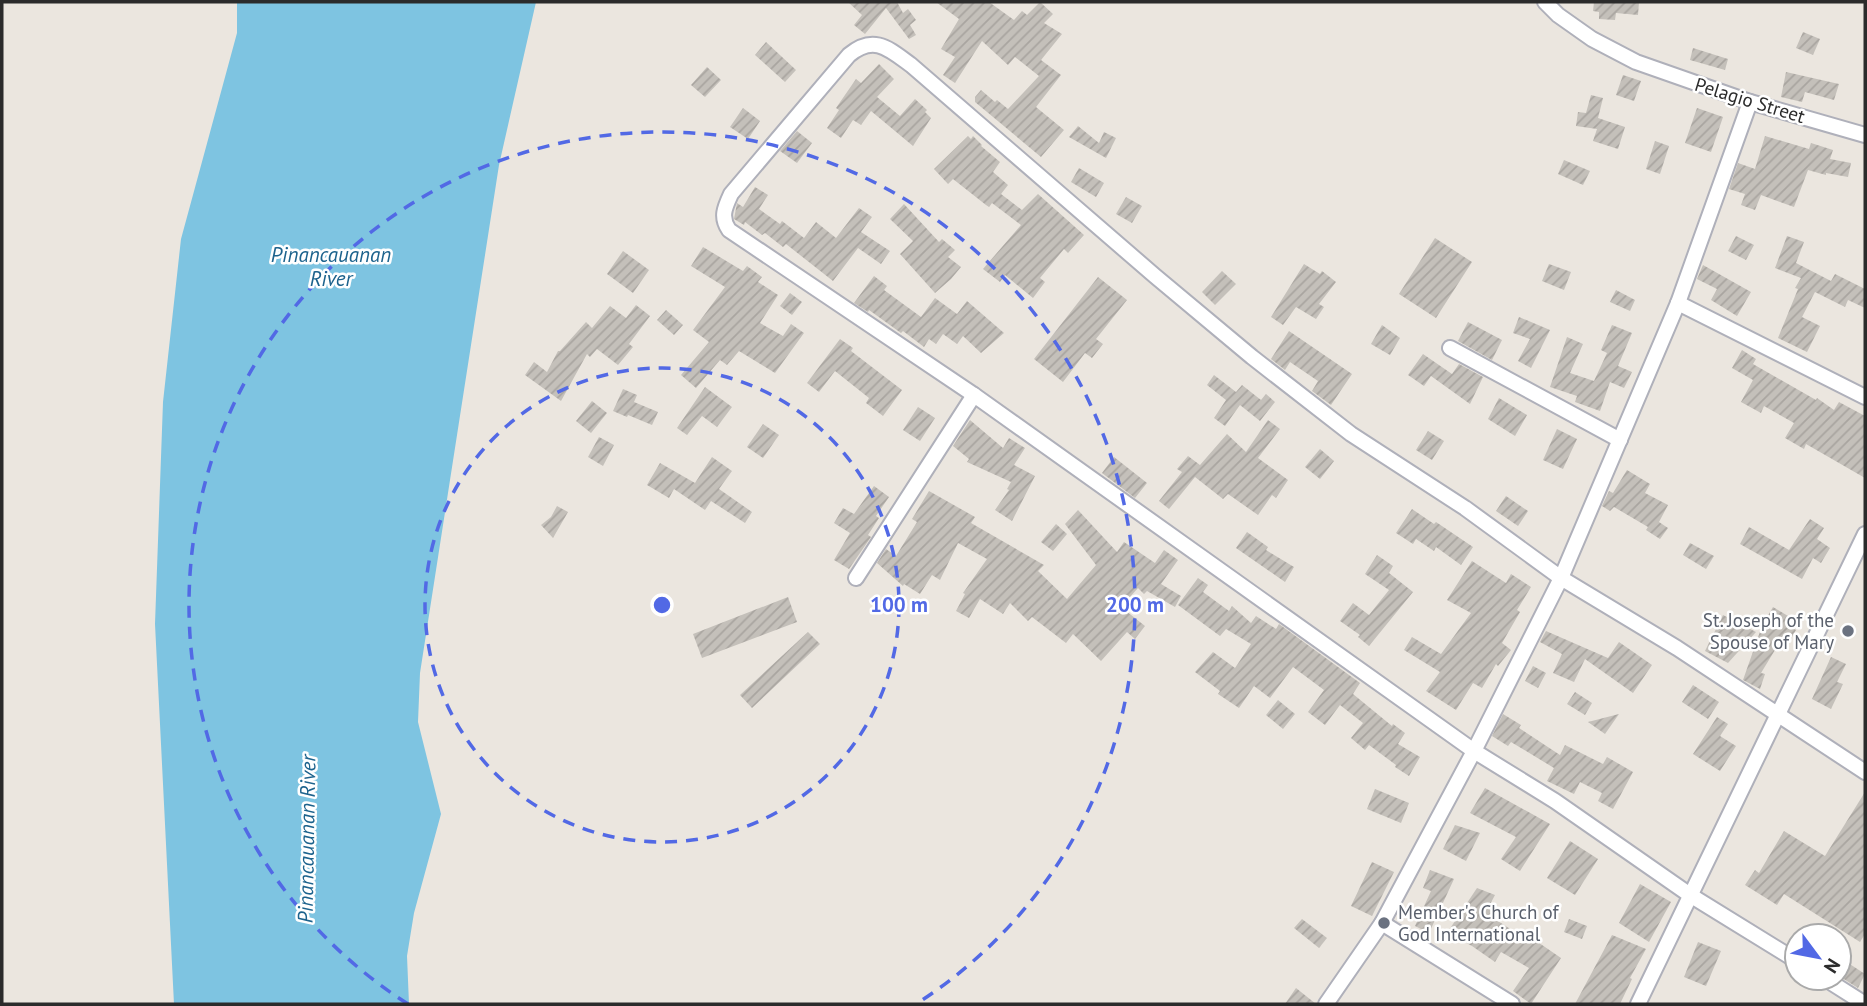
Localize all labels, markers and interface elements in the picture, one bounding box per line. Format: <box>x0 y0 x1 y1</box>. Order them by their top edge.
street label: Pelagio Street <box>1692 72 1808 128</box>
water label: Pinancauanan River <box>271 241 391 292</box>
text: 100 m <box>870 591 928 618</box>
text: 200 m <box>1106 591 1164 618</box>
centre of rings <box>650 593 674 617</box>
place label: St. Joseph of the Spouse of Mary <box>1703 608 1834 654</box>
marker: St. Joseph of the Spouse of Mary <box>1840 623 1856 639</box>
water label: Pinancauanan River <box>292 752 322 923</box>
place label: Member's Church of God International <box>1398 900 1559 946</box>
marker: Member's Church of God International <box>1376 915 1392 931</box>
north arrow <box>1783 922 1853 992</box>
text: N <box>1819 954 1846 978</box>

